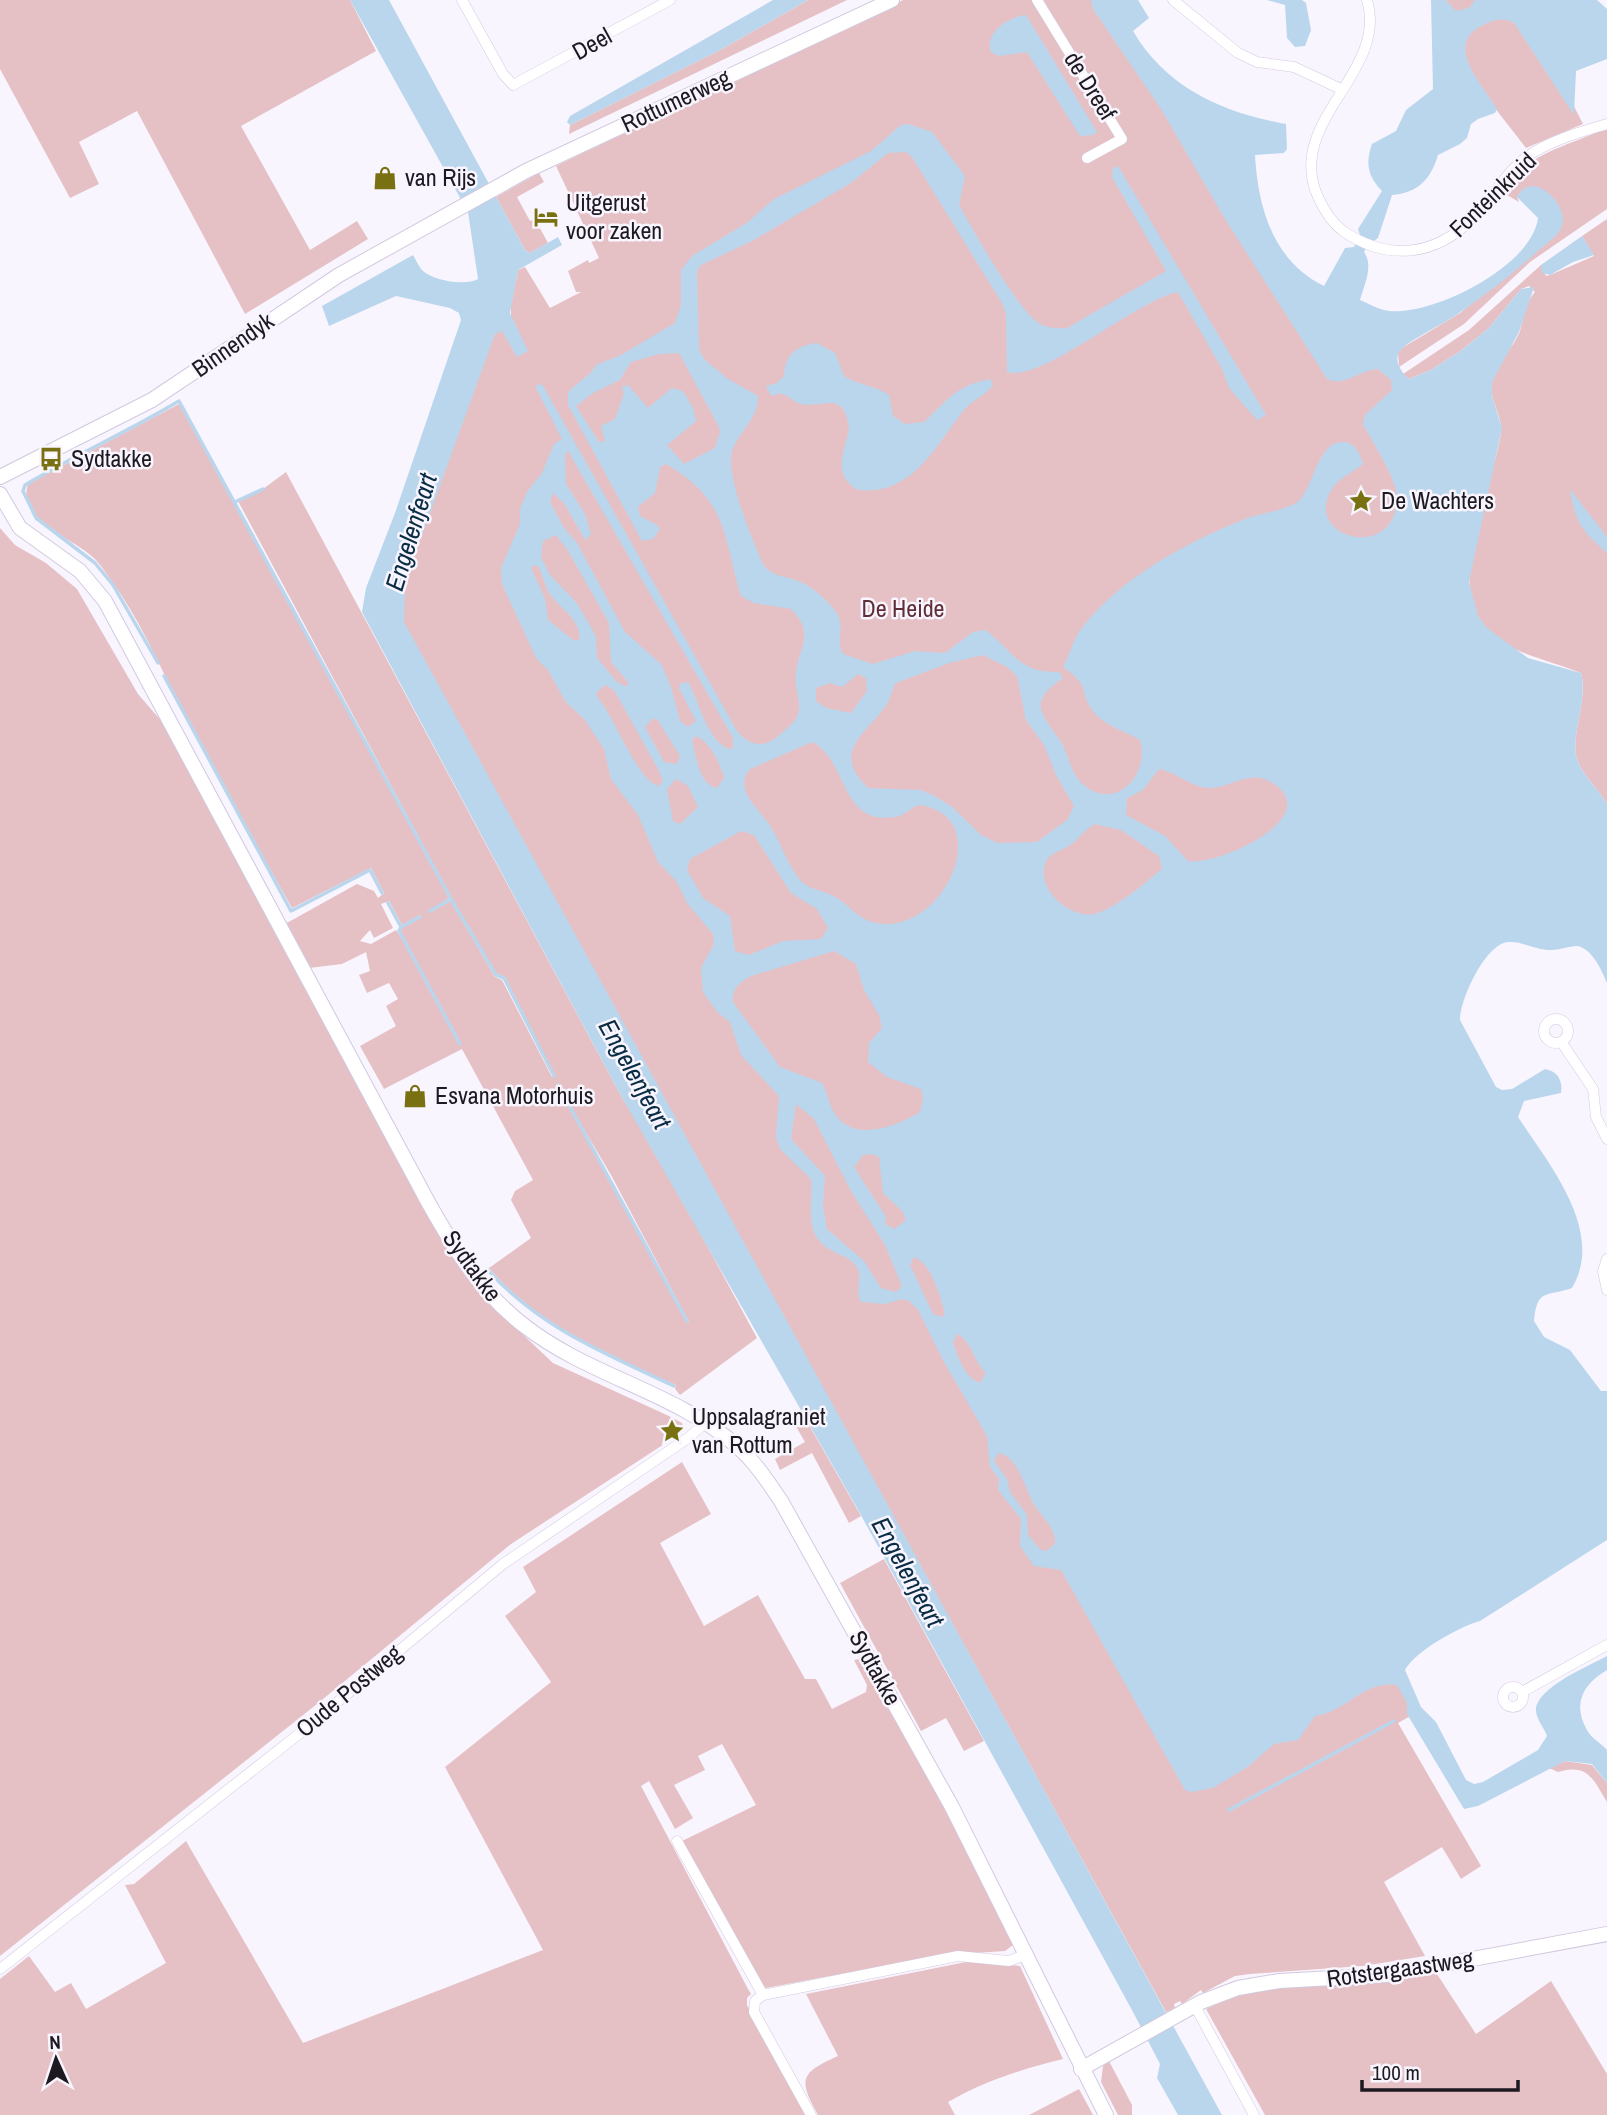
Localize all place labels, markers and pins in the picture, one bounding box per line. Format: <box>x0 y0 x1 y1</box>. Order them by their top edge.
place label: van Rijs <box>405 161 476 193</box>
shop icon: van Rijs <box>371 164 399 192</box>
place label: Uitgerust voor zaken <box>566 186 662 246</box>
hotel icon: Uitgerust voor zaken <box>532 203 560 231</box>
place label: Sydtakke <box>71 442 152 474</box>
bus stop icon: Sydtakke <box>37 445 65 473</box>
place label: De Wachters <box>1381 484 1494 516</box>
place icon: De Wachters <box>1347 487 1375 515</box>
place label: Esvana Motorhuis <box>435 1079 594 1111</box>
shop icon: Esvana Motorhuis <box>401 1082 429 1110</box>
place label: Uppsalagraniet van Rottum <box>692 1400 826 1460</box>
place icon: Uppsalagraniet van Rottum <box>658 1417 686 1445</box>

